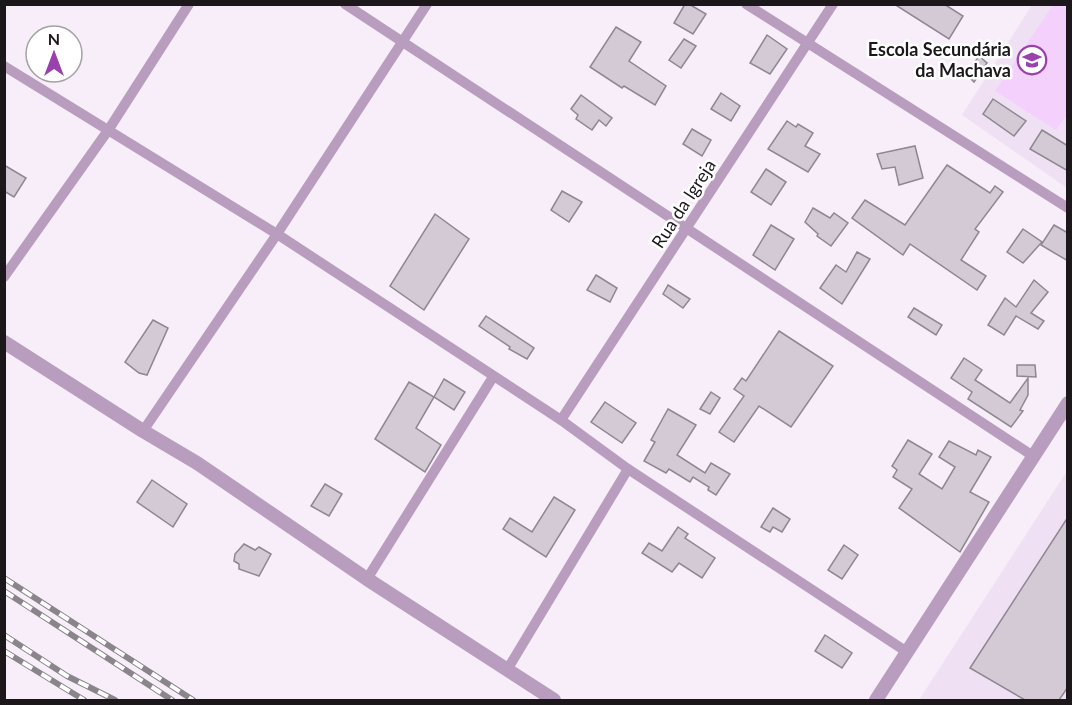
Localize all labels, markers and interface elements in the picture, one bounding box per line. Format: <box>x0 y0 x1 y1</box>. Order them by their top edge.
north arrow <box>24 24 84 84</box>
text: N <box>48 29 60 48</box>
place label: Escola Secundária da Machava <box>868 38 1011 81</box>
school or university icon: Escola Secundária da Machava <box>1016 44 1048 76</box>
street label: Rua da Igreja <box>646 155 720 252</box>

